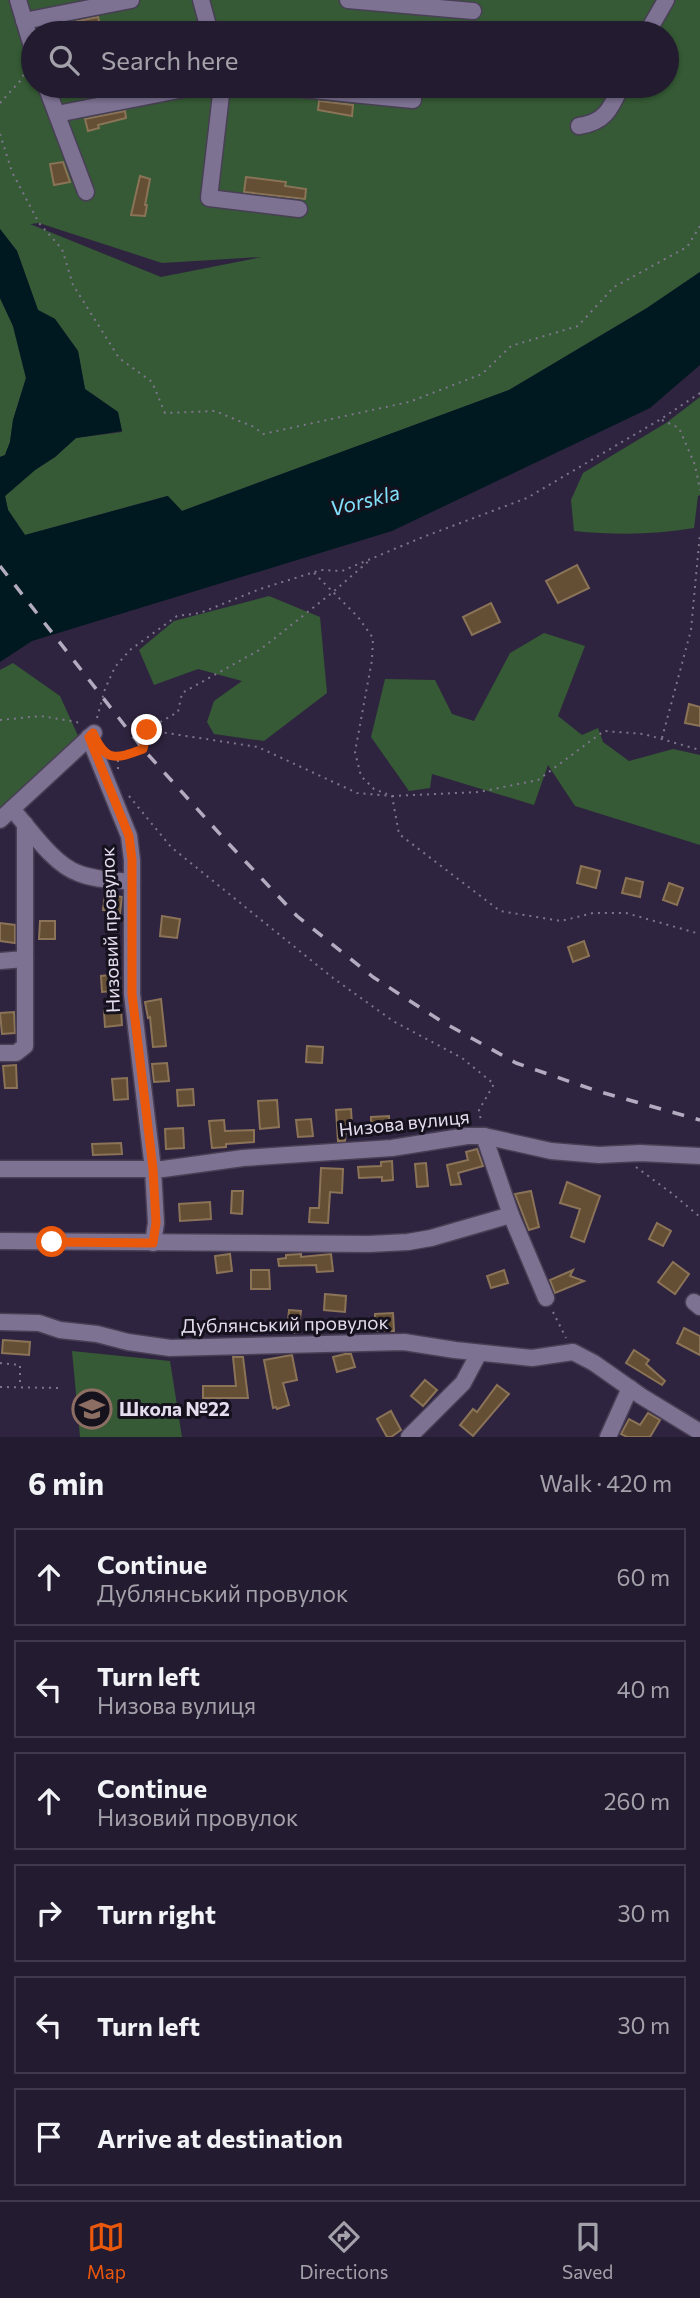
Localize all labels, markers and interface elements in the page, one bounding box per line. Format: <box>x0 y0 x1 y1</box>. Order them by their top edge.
search box <box>21 21 679 98</box>
icon: search <box>45 41 83 79</box>
text: Search here <box>101 44 239 75</box>
water label: Vorskla <box>327 479 402 520</box>
route end <box>131 714 162 745</box>
street label: Низовий провулок <box>95 847 124 1013</box>
street label: Низова вулиця <box>337 1104 470 1141</box>
route start <box>36 1226 67 1257</box>
street label: Дублянський провулок <box>181 1310 389 1337</box>
school or university icon: Школа №22 <box>71 1388 113 1430</box>
place label: Школа №22 <box>119 1397 230 1420</box>
text: 6 min <box>28 1464 104 1501</box>
text: Walk · 420 m <box>540 1469 672 1497</box>
text: Continue <box>97 1548 207 1579</box>
icon: ahead <box>30 1558 68 1596</box>
text: 60 m <box>617 1563 670 1591</box>
text: Дублянський провулок <box>97 1579 348 1607</box>
text: Turn left <box>97 1660 200 1691</box>
icon: left <box>30 1670 68 1708</box>
text: 40 m <box>617 1675 670 1703</box>
text: Низова вулиця <box>97 1691 256 1719</box>
text: Continue <box>97 1772 207 1803</box>
icon: ahead <box>30 1782 68 1820</box>
text: 260 m <box>604 1787 670 1815</box>
text: Низовий провулок <box>97 1803 298 1831</box>
icon: right <box>30 1894 68 1932</box>
text: Turn right <box>97 1898 216 1929</box>
text: 30 m <box>617 1899 670 1927</box>
icon: left <box>30 2006 68 2044</box>
text: Turn left <box>97 2010 200 2041</box>
text: 30 m <box>617 2011 670 2039</box>
icon: arrive <box>30 2118 68 2156</box>
text: Arrive at destination <box>97 2122 343 2153</box>
tab: Map <box>87 2218 126 2283</box>
tab: Directions <box>299 2218 389 2283</box>
tab: Saved <box>562 2218 613 2283</box>

